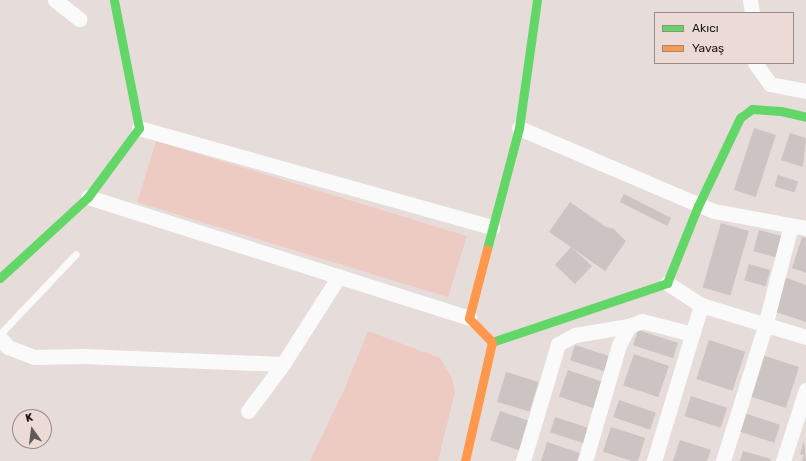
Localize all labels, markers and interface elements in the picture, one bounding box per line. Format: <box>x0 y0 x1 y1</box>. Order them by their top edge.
legend <box>654 12 794 64</box>
text: Akıcı <box>692 21 719 35</box>
text: Yavaş <box>692 41 724 55</box>
north arrow <box>12 409 52 449</box>
text: K <box>24 411 34 425</box>

